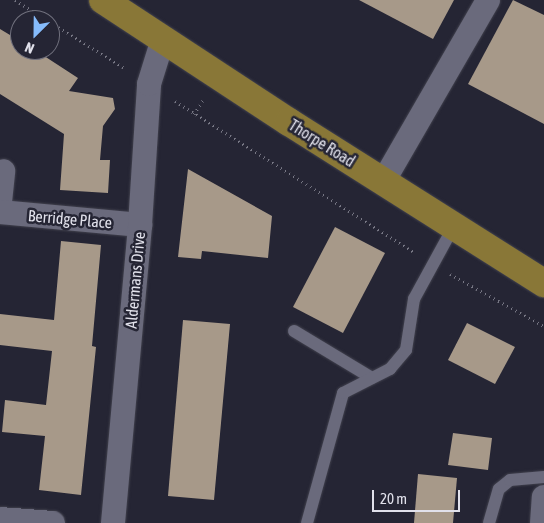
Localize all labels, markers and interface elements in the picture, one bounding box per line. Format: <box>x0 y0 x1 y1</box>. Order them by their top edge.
north arrow <box>10 10 60 60</box>
text: N <box>23 39 36 57</box>
street label: Thorpe Road <box>285 115 359 171</box>
street label: Berridge Place <box>27 206 113 232</box>
street label: Aldermans Drive <box>121 231 149 329</box>
scale bar <box>374 480 462 512</box>
text: 20 m <box>380 490 407 507</box>

